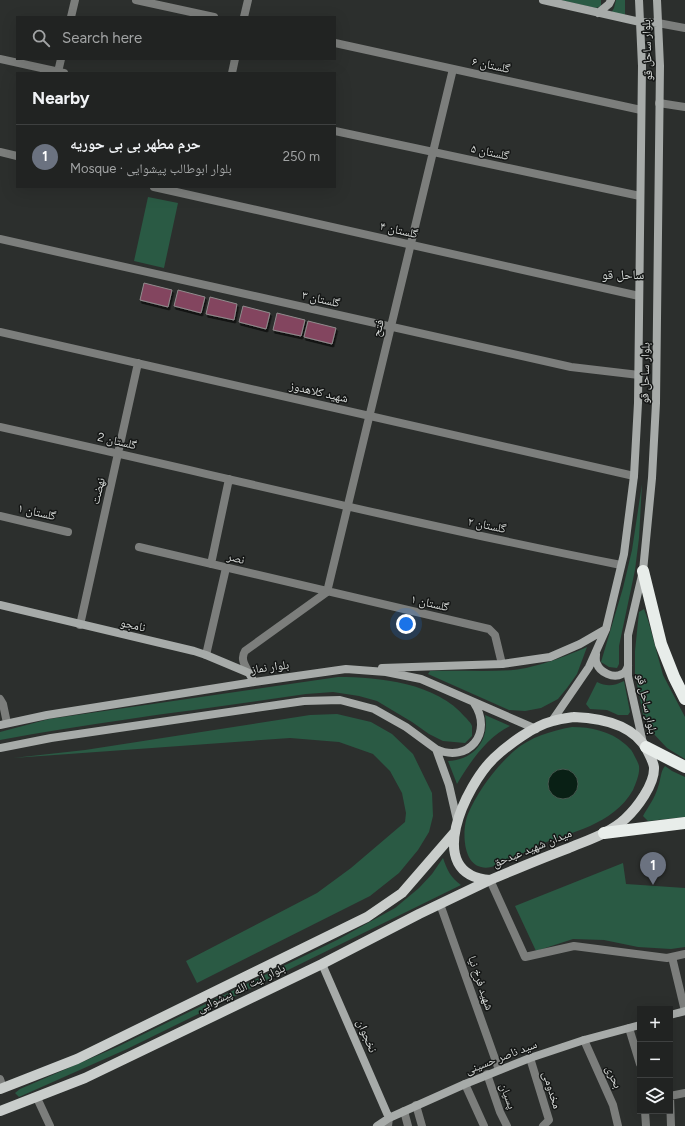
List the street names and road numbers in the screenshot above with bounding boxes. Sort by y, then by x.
street label: بلوار ساحل قو [639,19,655,81]
street label: گلستان ۶ [471,54,511,76]
street label: گلستان ۵ [470,141,510,163]
street label: گلستان ۴ [379,219,419,241]
street label: گلستان ۳ [301,288,341,310]
street label: فتح [369,318,387,338]
street label: بلوار ساحل قو [637,342,653,404]
street label: شهید کلاهدوز [287,378,350,406]
street label: گلستان 2 [96,430,138,452]
street label: نهضت [88,476,108,506]
street label: گلستان ۱ [17,501,57,523]
street label: گلستان ۲ [467,514,507,536]
street label: نصر [225,549,246,567]
street label: گلستان ۱ [410,592,450,614]
street label: نامجو [119,615,147,635]
street label: بلوار نماز [249,657,290,677]
street label: بلوار ساحل قو [633,672,660,736]
street label: میدان شهید عبدحق [490,826,574,871]
street label: شهید فرخ نیا [465,954,497,1012]
street label: بلوار آیت الله پیشوایی [195,961,287,1016]
street label: نخجوان [354,1017,380,1055]
street label: سید ناصر حسینی [463,1037,539,1077]
street label: بحری [602,1063,625,1091]
street label: مخدومی [540,1070,564,1110]
street label: پسیان [497,1081,519,1111]

